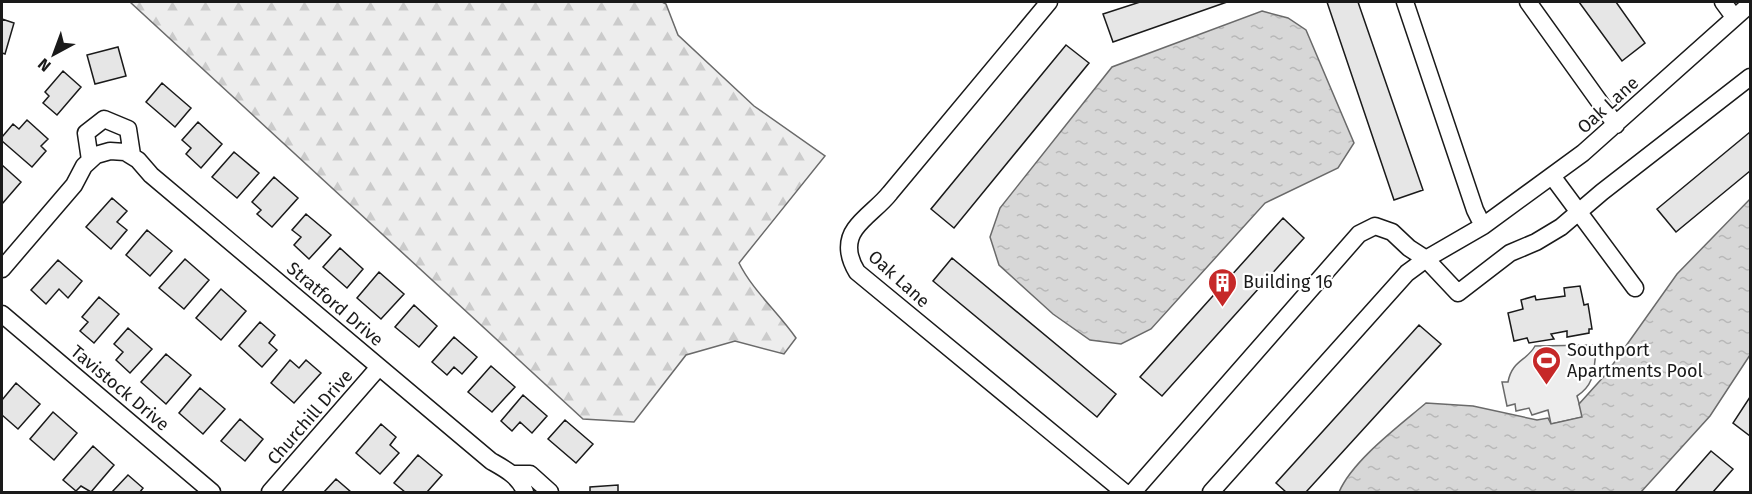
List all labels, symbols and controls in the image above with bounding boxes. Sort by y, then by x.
north arrow [24,24,84,84]
text: N [34,54,55,76]
street label: Oak Lane [1573,72,1643,138]
street label: Oak Lane [864,246,934,312]
street label: Stratford Drive [282,257,388,351]
building icon: Building 16 [1206,266,1238,308]
place label: Building 16 [1243,271,1333,293]
place label: Southport Apartments Pool [1567,339,1703,382]
street label: Tavistock Drive [66,340,174,436]
sports icon: Southport Apartments Pool [1530,344,1562,386]
street label: Churchill Drive [263,365,357,469]

